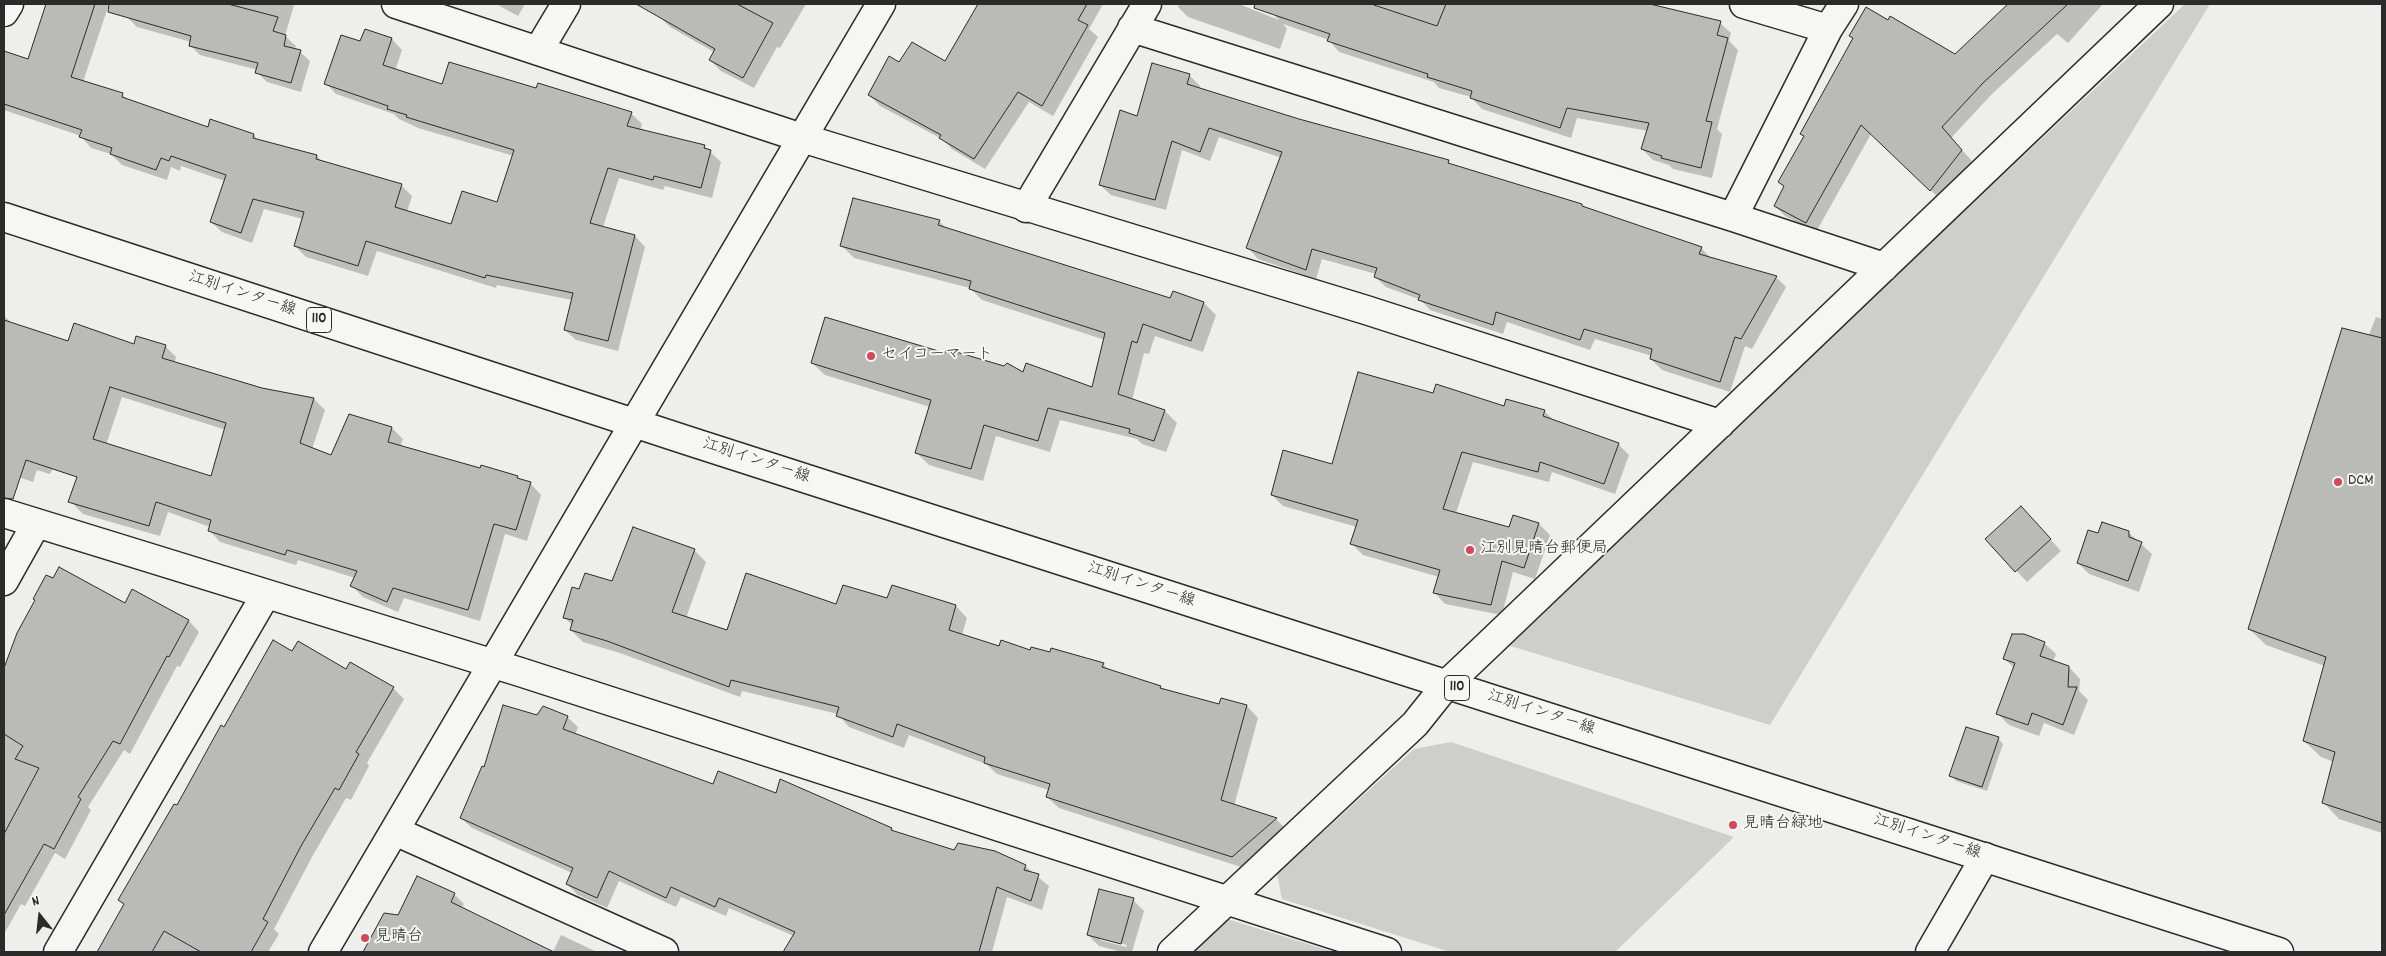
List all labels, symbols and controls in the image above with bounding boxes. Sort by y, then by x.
street label: 江別インター線 [186,269,298,321]
road number: 110 [306,308,332,332]
place label: セイコーマート [881,346,993,366]
marker: セイコーマート [865,350,877,362]
street label: 江別インター線 [700,436,812,488]
place label: DCM [2348,472,2374,492]
marker: DCM [2332,476,2344,488]
place label: 江別見晴台郵便局 [1480,540,1608,560]
marker: 江別見晴台郵便局 [1464,544,1476,556]
street label: 江別インター線 [1085,560,1197,612]
road number: 110 [1444,676,1470,700]
street label: 江別インター線 [1485,688,1597,740]
street label: 江別インター線 [1871,812,1983,864]
place label: 見晴台緑地 [1743,815,1823,835]
marker: 見晴台緑地 [1727,819,1739,831]
north arrow [15,891,65,941]
text: N [30,891,42,912]
place label: 見晴台 [375,928,423,948]
marker: 見晴台 [359,932,371,944]

